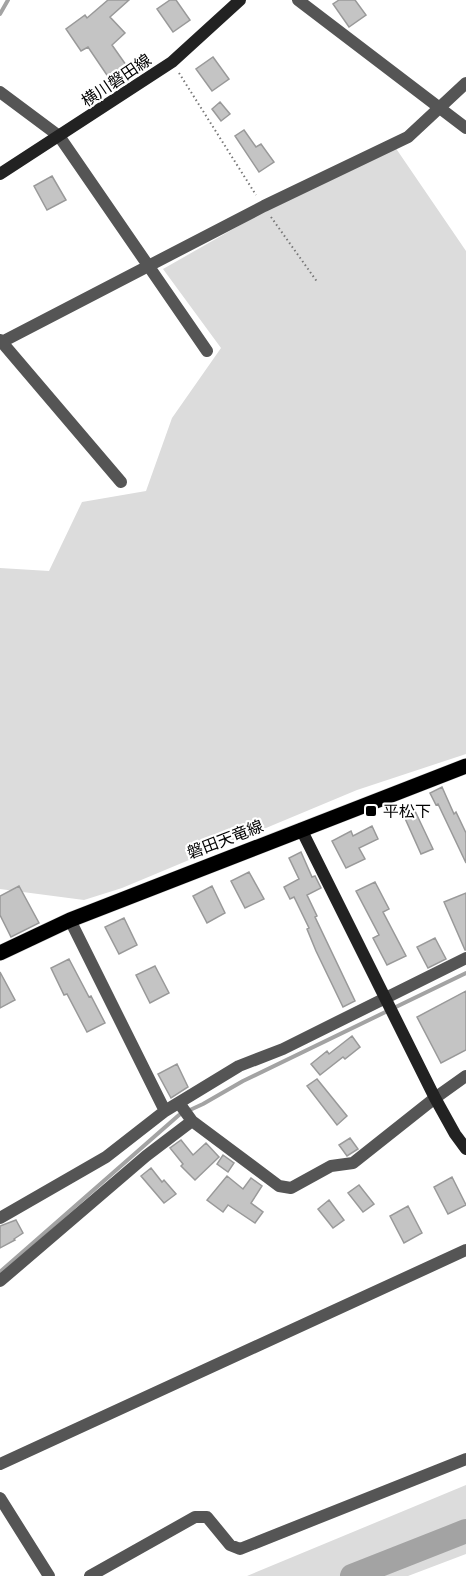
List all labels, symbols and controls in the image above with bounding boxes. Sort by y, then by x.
street label: 横川磐田線 [77,49,156,112]
place label: 平松下 [383,801,431,823]
marker: 平松下 [364,804,378,818]
street label: 磐田天竜線 [184,815,267,865]

